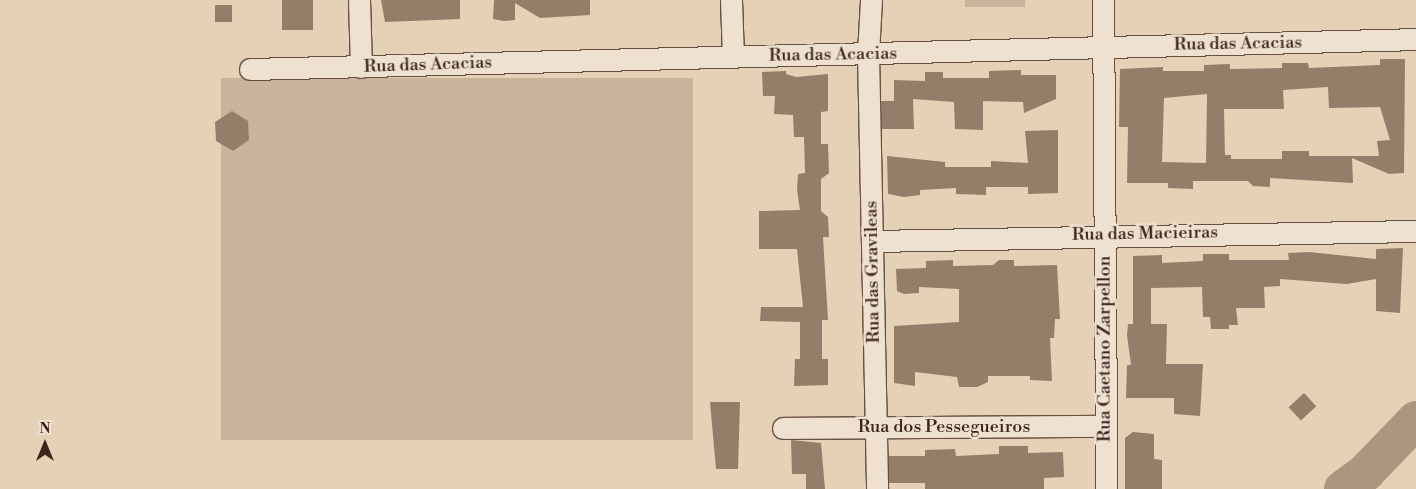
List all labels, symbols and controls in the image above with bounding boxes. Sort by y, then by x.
street label: Rua das Acacias [1174,32,1302,56]
street label: Rua das Acacias [769,43,897,67]
street label: Rua das Acacias [363,52,493,78]
street label: Rua das Gravileas [861,200,885,344]
street label: Rua das Macieiras [1072,222,1218,246]
street label: Rua Caetano Zarpellon [1094,256,1116,442]
street label: Rua dos Pessegueiros [858,416,1030,438]
north arrow [20,419,70,469]
text: N [39,420,51,438]

